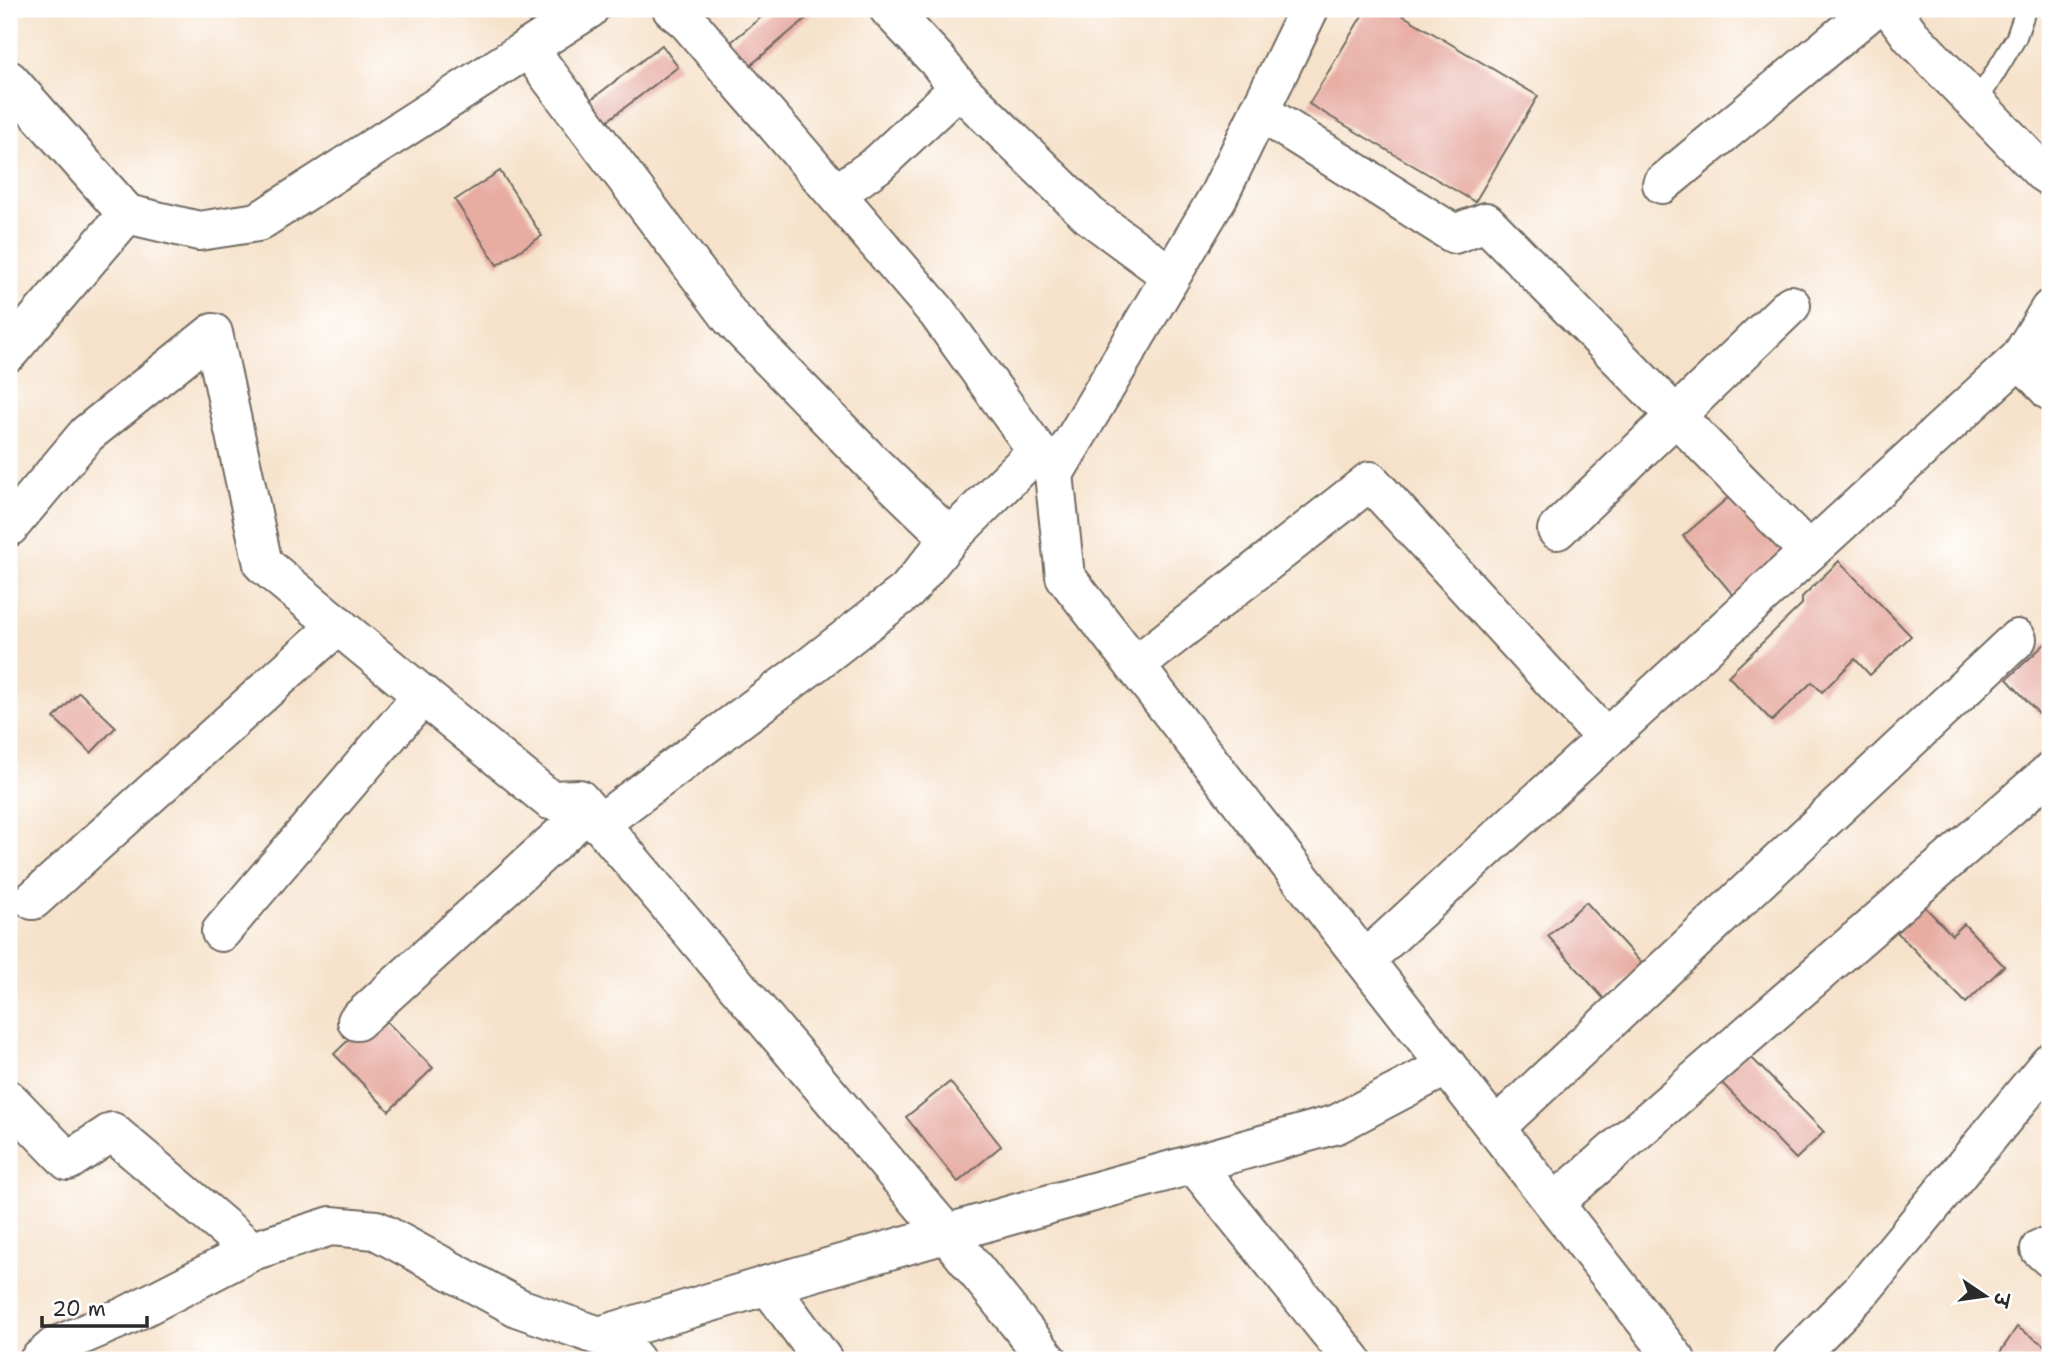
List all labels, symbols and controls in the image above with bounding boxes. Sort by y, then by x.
north arrow [1951,1260,2021,1330]
scale bar [42,1285,147,1329]
text: उ [1987,1289,2015,1311]
text: 20 m [52,1295,106,1323]

